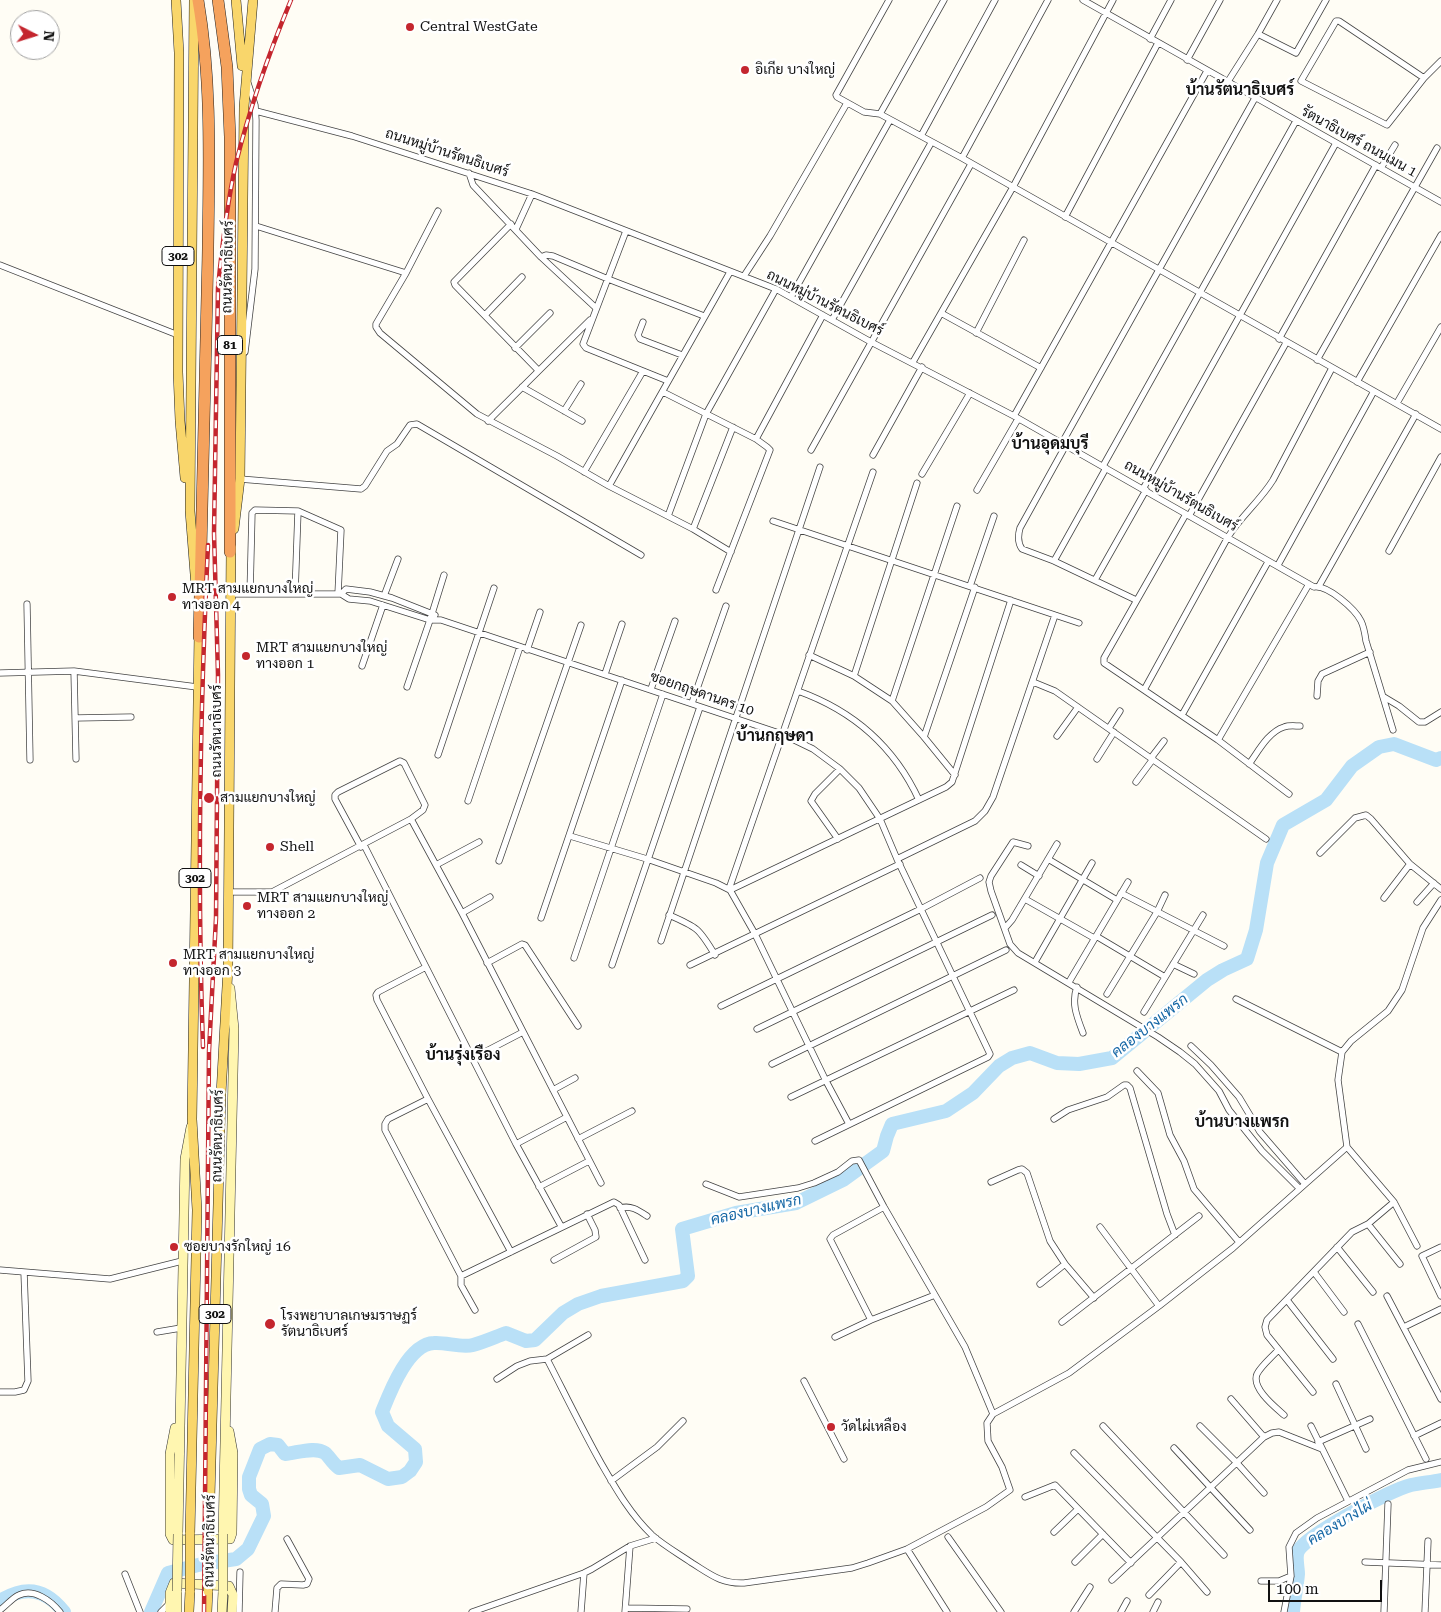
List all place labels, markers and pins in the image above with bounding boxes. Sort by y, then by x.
place label: Central WestGate [420,19,538,35]
marker: Central WestGate [404,21,416,33]
place label: อิเกีย บางใหญ่ [755,62,835,78]
marker: อิเกีย บางใหญ่ [739,64,751,76]
place label: MRT สามแยกบางใหญ่ ทางออก 4 [182,581,313,614]
marker: MRT สามแยกบางใหญ่ ทางออก 4 [166,591,178,603]
place label: MRT สามแยกบางใหญ่ ทางออก 1 [256,640,387,672]
marker: MRT สามแยกบางใหญ่ ทางออก 1 [240,650,252,662]
place label: สามแยกบางใหญ่ [220,790,316,806]
marker: สามแยกบางใหญ่ [202,791,216,805]
place label: Shell [280,839,314,855]
marker: Shell [264,841,276,853]
place label: MRT สามแยกบางใหญ่ ทางออก 2 [257,890,388,922]
marker: MRT สามแยกบางใหญ่ ทางออก 2 [241,900,253,912]
place label: MRT สามแยกบางใหญ่ ทางออก 3 [183,947,314,980]
marker: MRT สามแยกบางใหญ่ ทางออก 3 [167,957,179,969]
place label: ซอยบางรักใหญ่ 16 [184,1239,291,1255]
marker: ซอยบางรักใหญ่ 16 [168,1241,180,1253]
place label: โรงพยาบาลเกษมราษฏร์ รัตนาธิเบศร์ [281,1308,417,1340]
marker: โรงพยาบาลเกษมราษฏร์ รัตนาธิเบศร์ [263,1317,277,1331]
place label: วัดไผ่เหลือง [841,1419,907,1435]
marker: วัดไผ่เหลือง [825,1421,837,1433]

